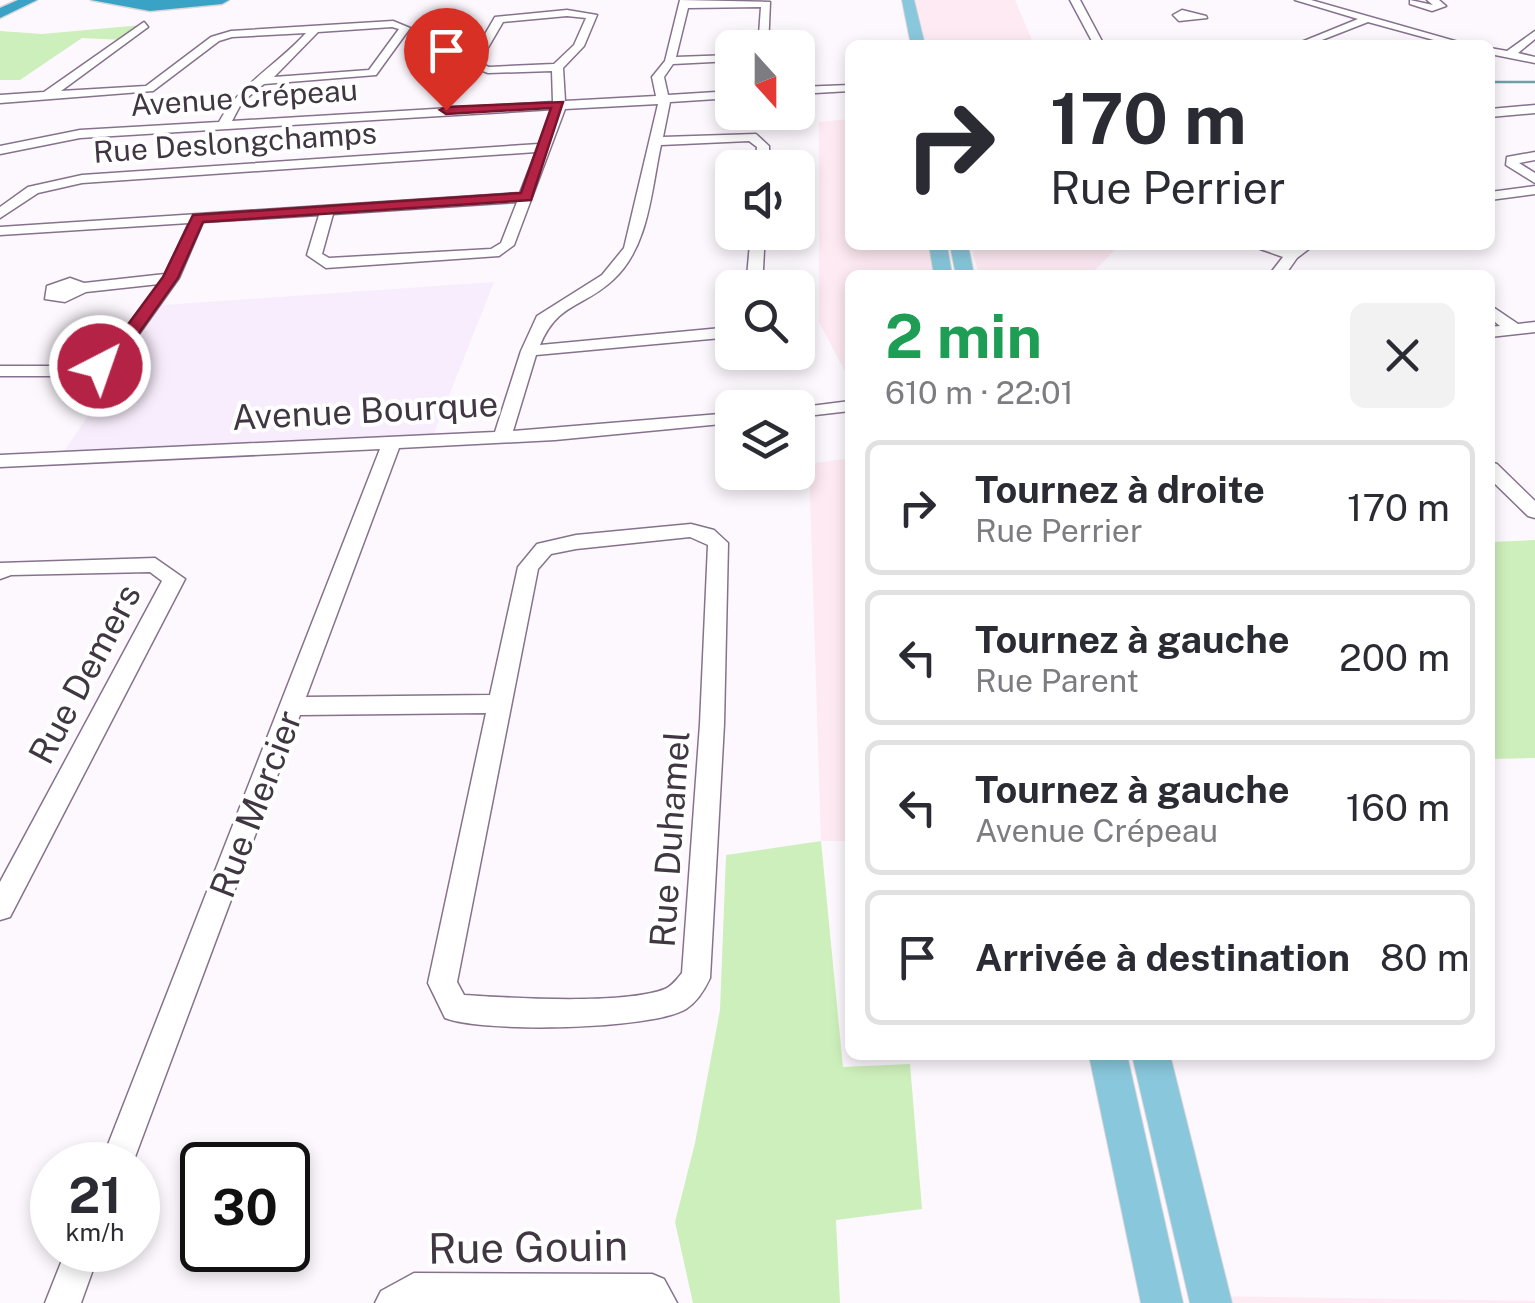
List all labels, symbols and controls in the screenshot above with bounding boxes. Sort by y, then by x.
pin [404,8,489,111]
icon: arrive [419,23,474,78]
north arrow [715,30,815,130]
map controls [715,30,815,490]
street label: Avenue Crépeau [129,71,359,123]
text: 170 m [1050,77,1247,160]
icon: right [885,80,1015,210]
street label: Rue Deslongchamps [92,114,378,170]
button: sound [715,150,815,250]
text: Rue Perrier [1050,161,1286,214]
button: search [715,270,815,370]
text: 2 min [885,301,1042,372]
button: close [1350,303,1455,408]
position arrow [48,314,152,418]
text: 610 m · 22:01 [885,374,1074,411]
street label: Avenue Bourque [231,383,499,438]
button: layers [715,390,815,490]
text: Tournez à droite [975,467,1265,512]
icon: right [890,480,945,535]
text: 170 m [1347,485,1450,530]
text: Rue Perrier [975,512,1142,549]
street label: Rue Demers [20,577,149,770]
text: Tournez à gauche [975,617,1290,662]
icon: left [890,630,945,685]
text: 200 m [1339,635,1450,680]
text: Rue Parent [975,662,1139,699]
street label: Rue Mercier [201,705,310,903]
street label: Rue Duhamel [641,729,698,949]
text: Tournez à gauche [975,767,1290,812]
icon: left [890,780,945,835]
text: 160 m [1346,785,1450,830]
text: Avenue Crépeau [975,812,1218,849]
icon: arrive [890,930,945,985]
text: Arrivée à destination [975,935,1350,980]
text: 80 m [1380,935,1470,980]
speed limit sign: 30 [180,1142,310,1272]
text: 21 [68,1165,122,1224]
text: km/h [66,1217,124,1247]
street label: Rue Gouin [427,1220,629,1273]

